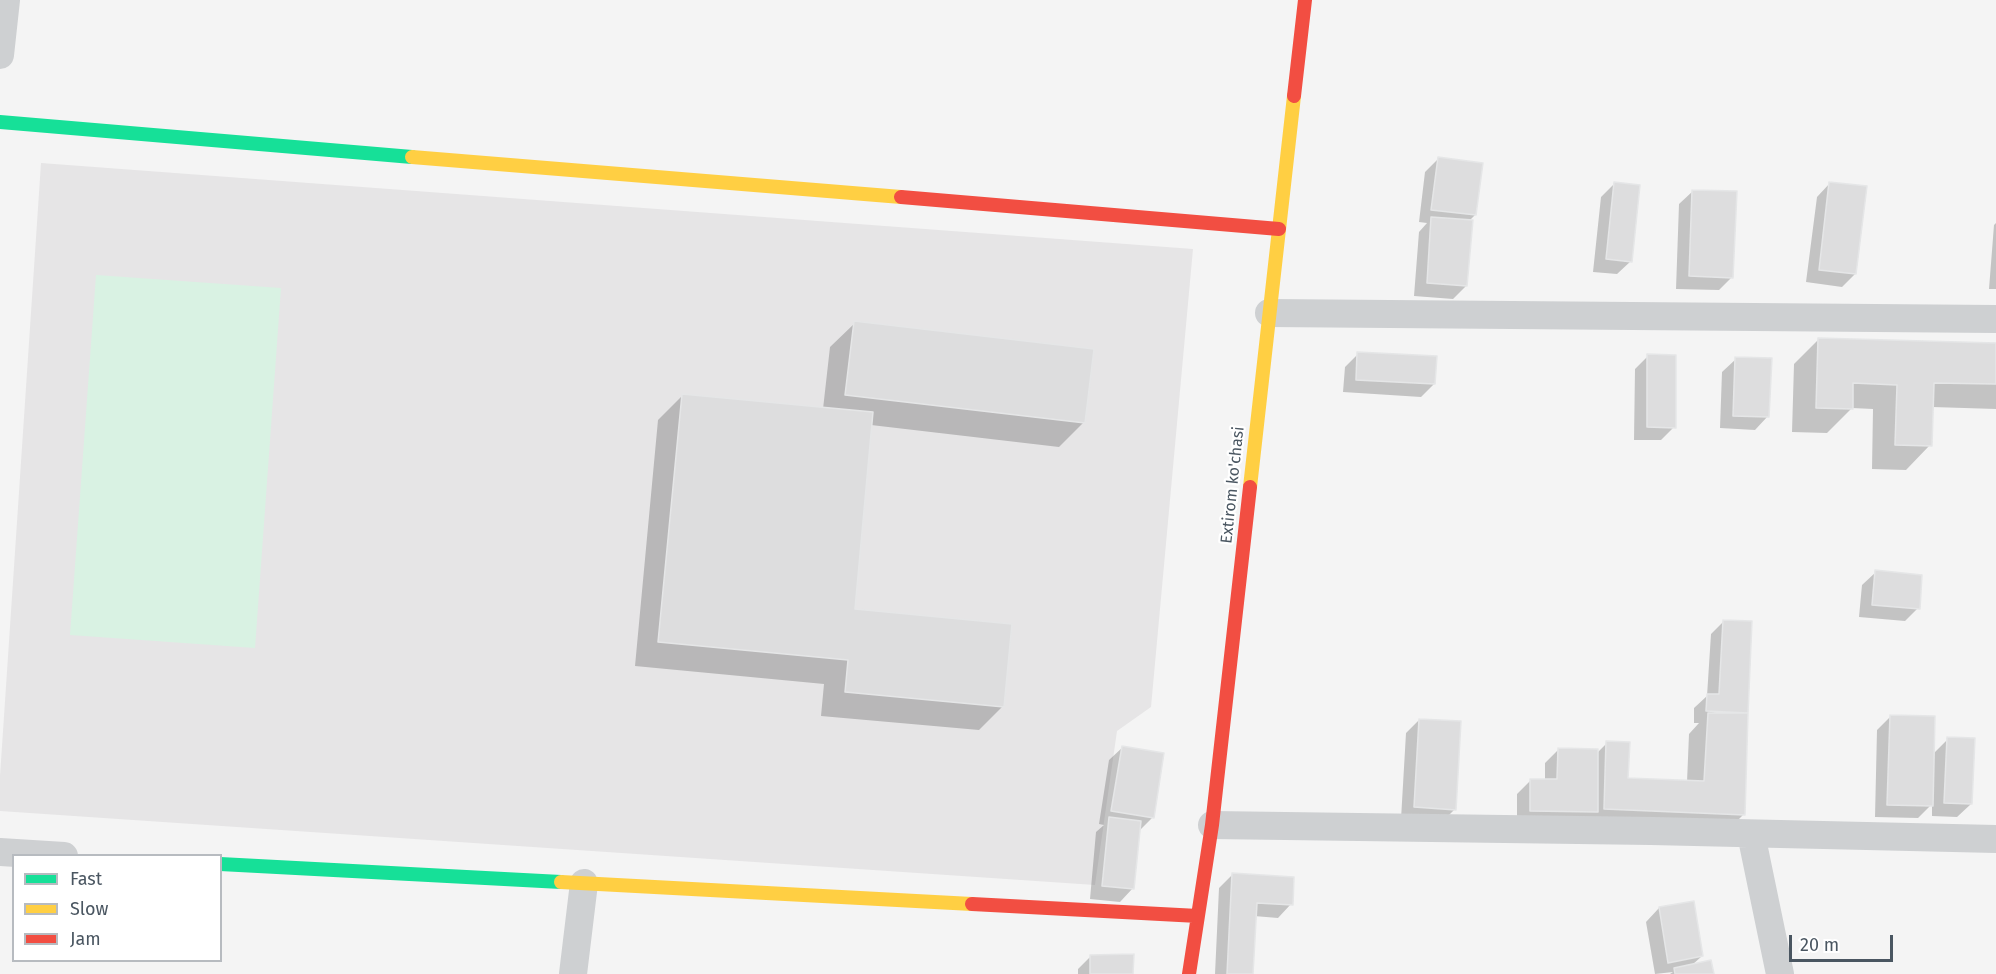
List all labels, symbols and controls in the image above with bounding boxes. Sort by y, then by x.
street label: Extirom ko'chasi [1217,425,1249,545]
legend [12,854,222,962]
text: Fast [70,868,102,890]
text: Slow [70,898,108,920]
scale bar [1792,923,1896,961]
text: Jam [70,928,101,950]
text: 20 m [1800,934,1839,956]

